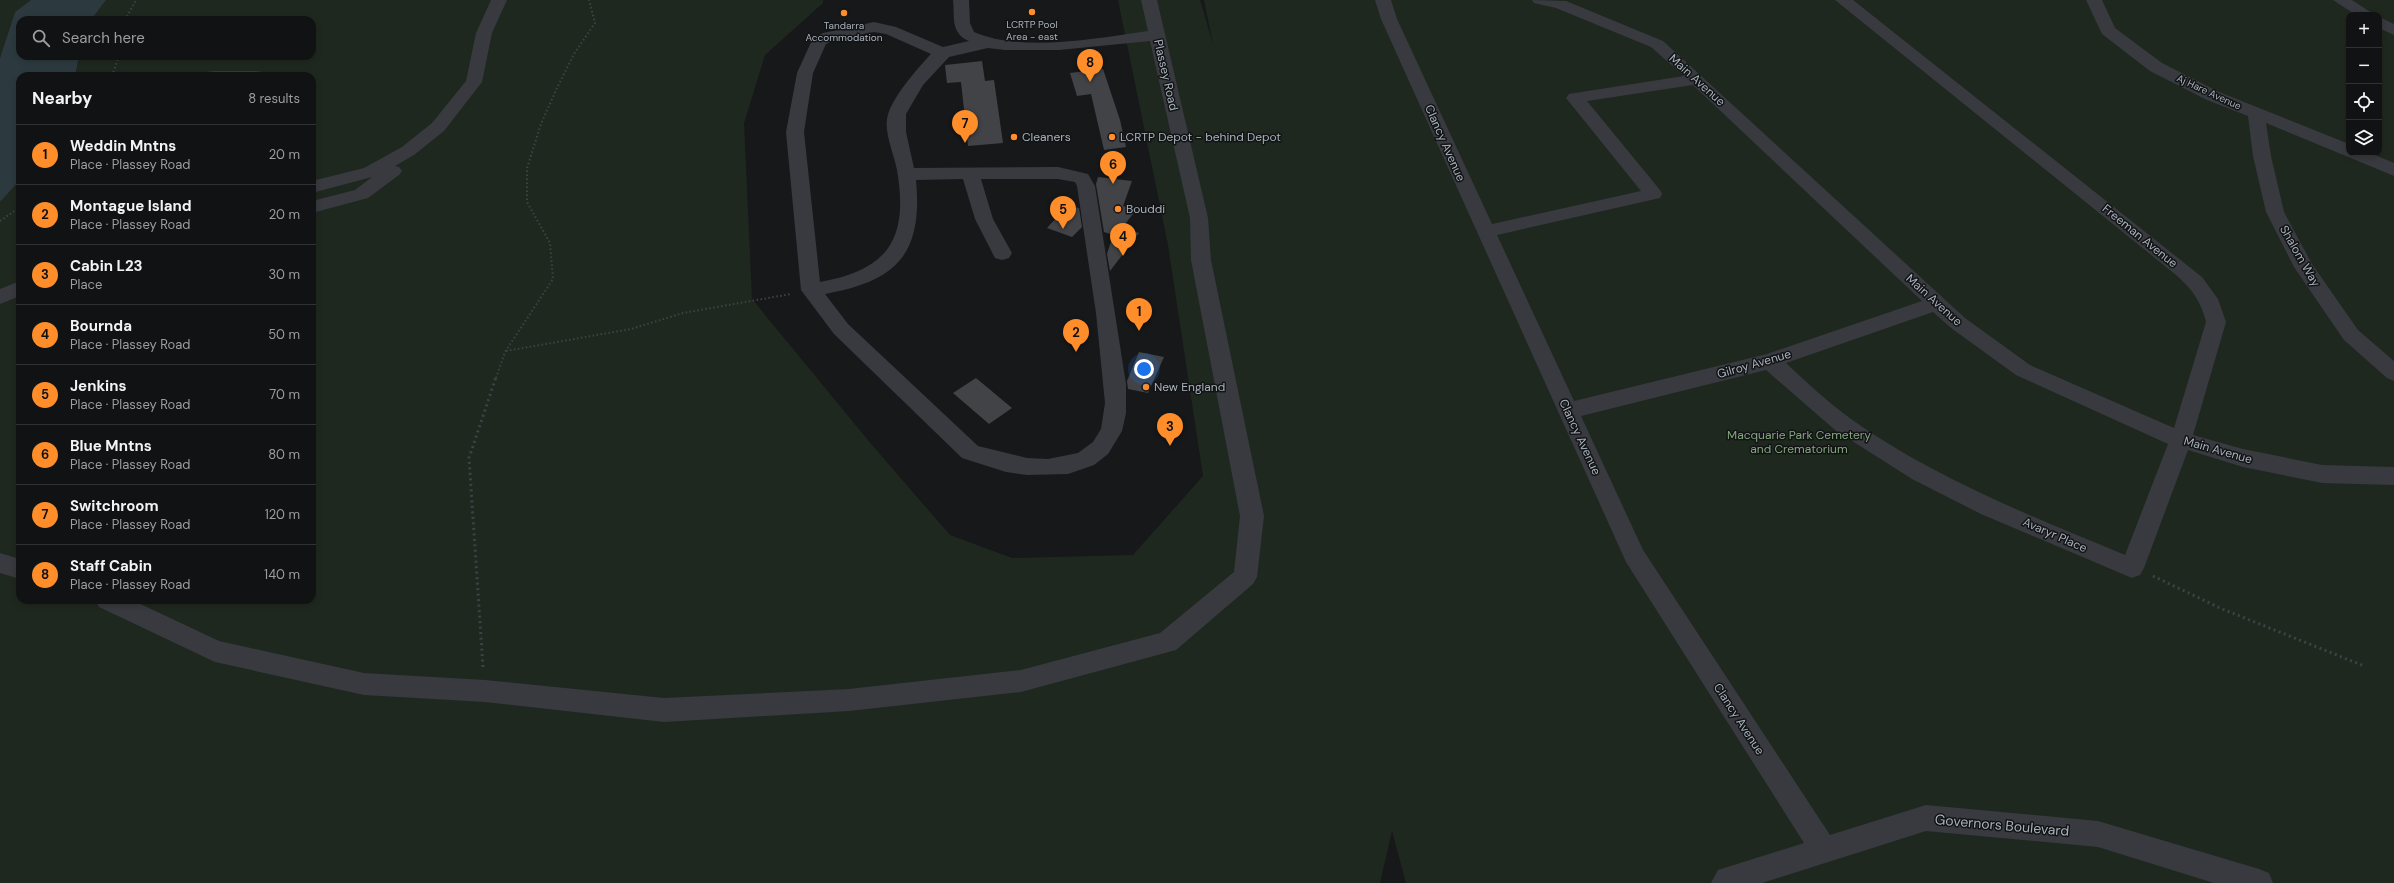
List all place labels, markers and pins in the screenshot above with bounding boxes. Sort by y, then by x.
marker: LCRTP Pool Area - east [1027,7,1037,17]
marker: Tandarra Accommodation [839,8,849,18]
place label: LCRTP Pool Area - east [1006,18,1058,43]
place label: Tandarra Accommodation [805,19,883,44]
pin: 8 [1077,49,1103,82]
pin: 7 [952,110,978,143]
place label: Cleaners [1022,129,1071,145]
place label: LCRTP Depot - behind Depot [1120,129,1281,145]
marker: Cleaners [1009,132,1019,142]
marker: LCRTP Depot - behind Depot [1107,132,1117,142]
pin: 6 [1100,151,1126,184]
pin: 5 [1050,196,1076,229]
place label: Bouddi [1126,201,1165,217]
marker: Bouddi [1113,204,1123,214]
pin: 4 [1110,223,1136,256]
pin: 1 [1126,298,1152,331]
pin: 2 [1063,319,1089,352]
place label: New England [1154,379,1225,395]
marker: New England [1141,382,1151,392]
pin: 3 [1157,413,1183,446]

